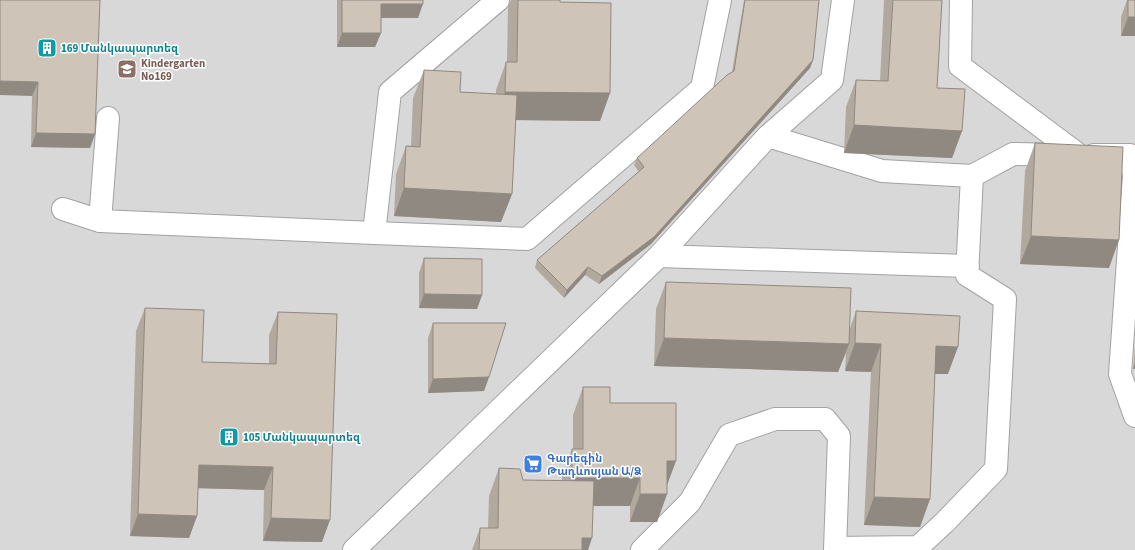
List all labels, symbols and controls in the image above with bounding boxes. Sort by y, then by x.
building icon: 169 Մանկապարտեզ [36,37,58,59]
place label: 169 Մանկապարտեզ [61,41,179,56]
place label: Kindergarten No169 [141,56,205,84]
school or university icon: Kindergarten No169 [116,58,138,80]
building icon: 105 Մանկապարտեզ [218,426,240,448]
place label: 105 Մանկապարտեզ [243,430,361,445]
place label: Գարեգին Թադևոսյան Ա/Ձ [547,451,641,479]
supermarket icon: Գարեգին Թադևոսյան Ա/Ձ [522,453,544,475]

